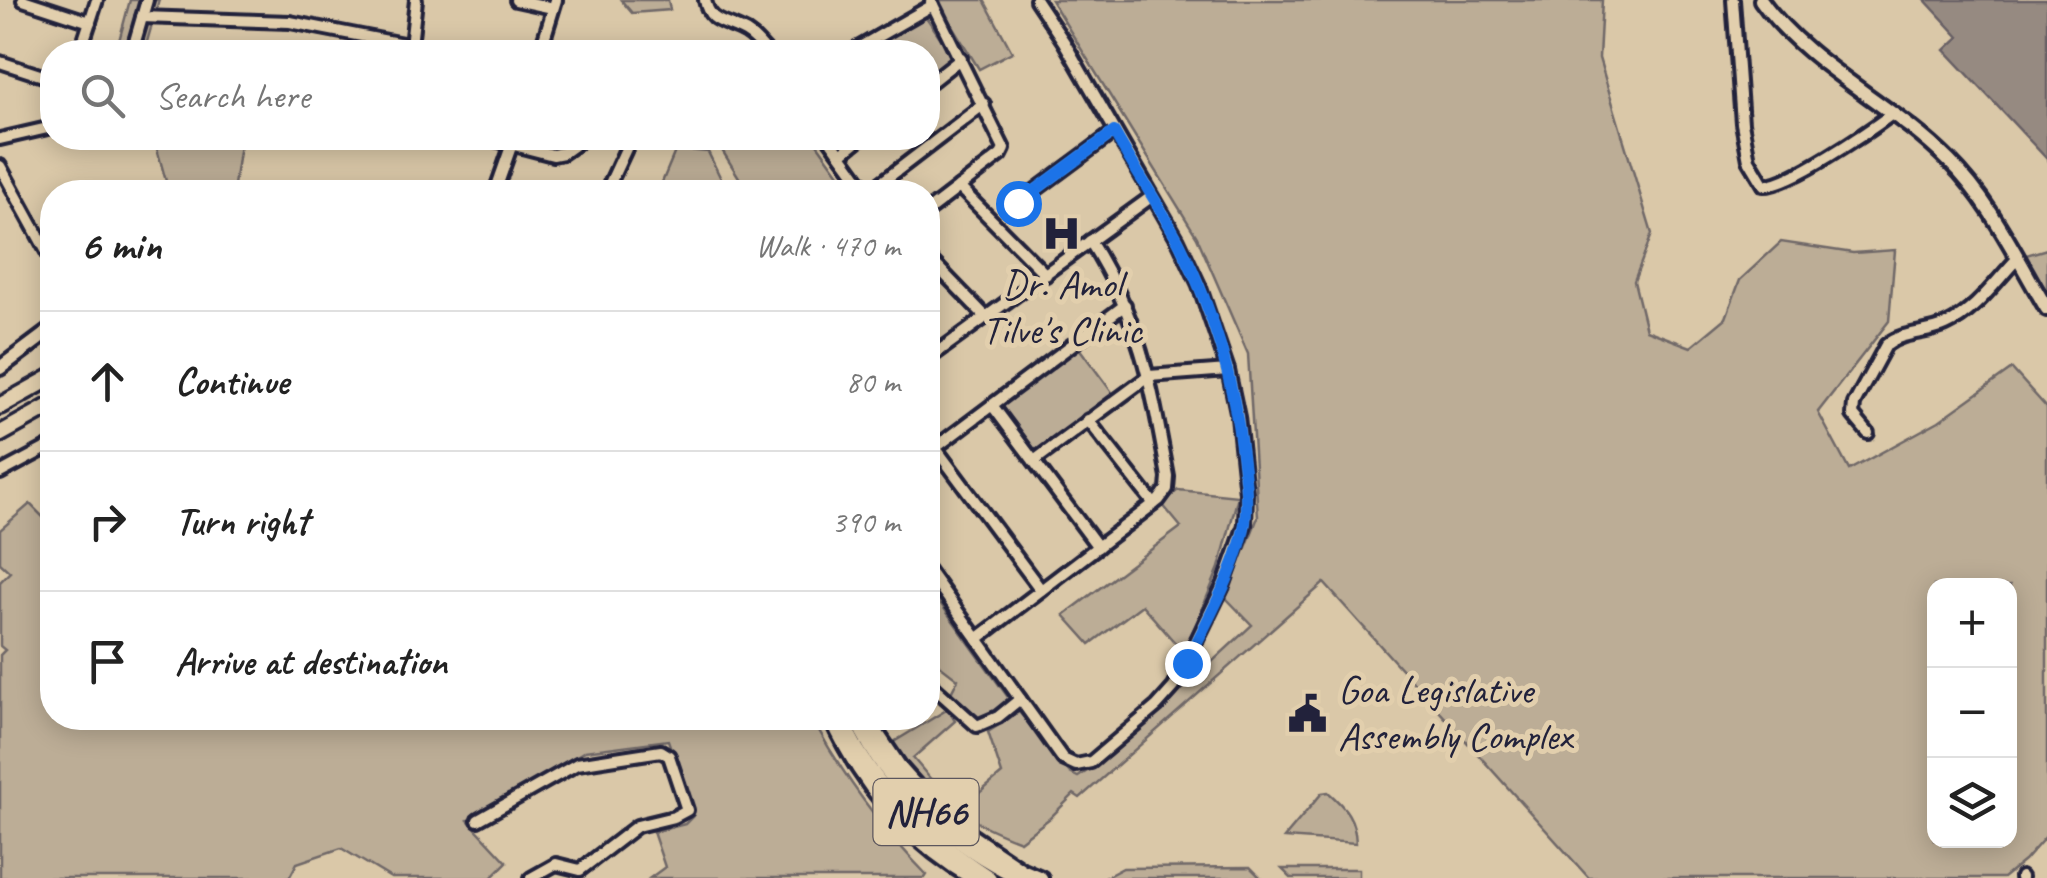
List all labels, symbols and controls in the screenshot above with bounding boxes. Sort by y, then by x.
search box [40,40,940,150]
icon: search [75,68,130,123]
text: Search here [155,72,310,119]
route start [996,181,1042,227]
hospital icon: Dr. Amol Tilve's Clinic [1041,213,1083,255]
text: 6 min [80,219,161,272]
text: Walk · 470 m [756,225,900,266]
place label: Dr. Amol Tilve's Clinic [982,259,1144,355]
icon: ahead [80,354,135,409]
text: Continue [175,358,289,405]
text: 80 m [846,361,900,402]
icon: right [80,494,135,549]
text: Turn right [175,498,309,545]
text: 390 m [831,501,900,542]
map controls [1927,578,2017,848]
button: + [1927,578,2017,668]
icon: arrive [80,634,135,689]
text: Arrive at destination [175,638,447,685]
route end [1165,641,1211,687]
place label: Goa Legislative Assembly Complex [1338,665,1575,761]
button: − [1927,668,2017,758]
public building icon: Goa Legislative Assembly Complex [1287,692,1329,734]
button: layers [1927,758,2017,848]
road number: NH66 [874,779,978,845]

